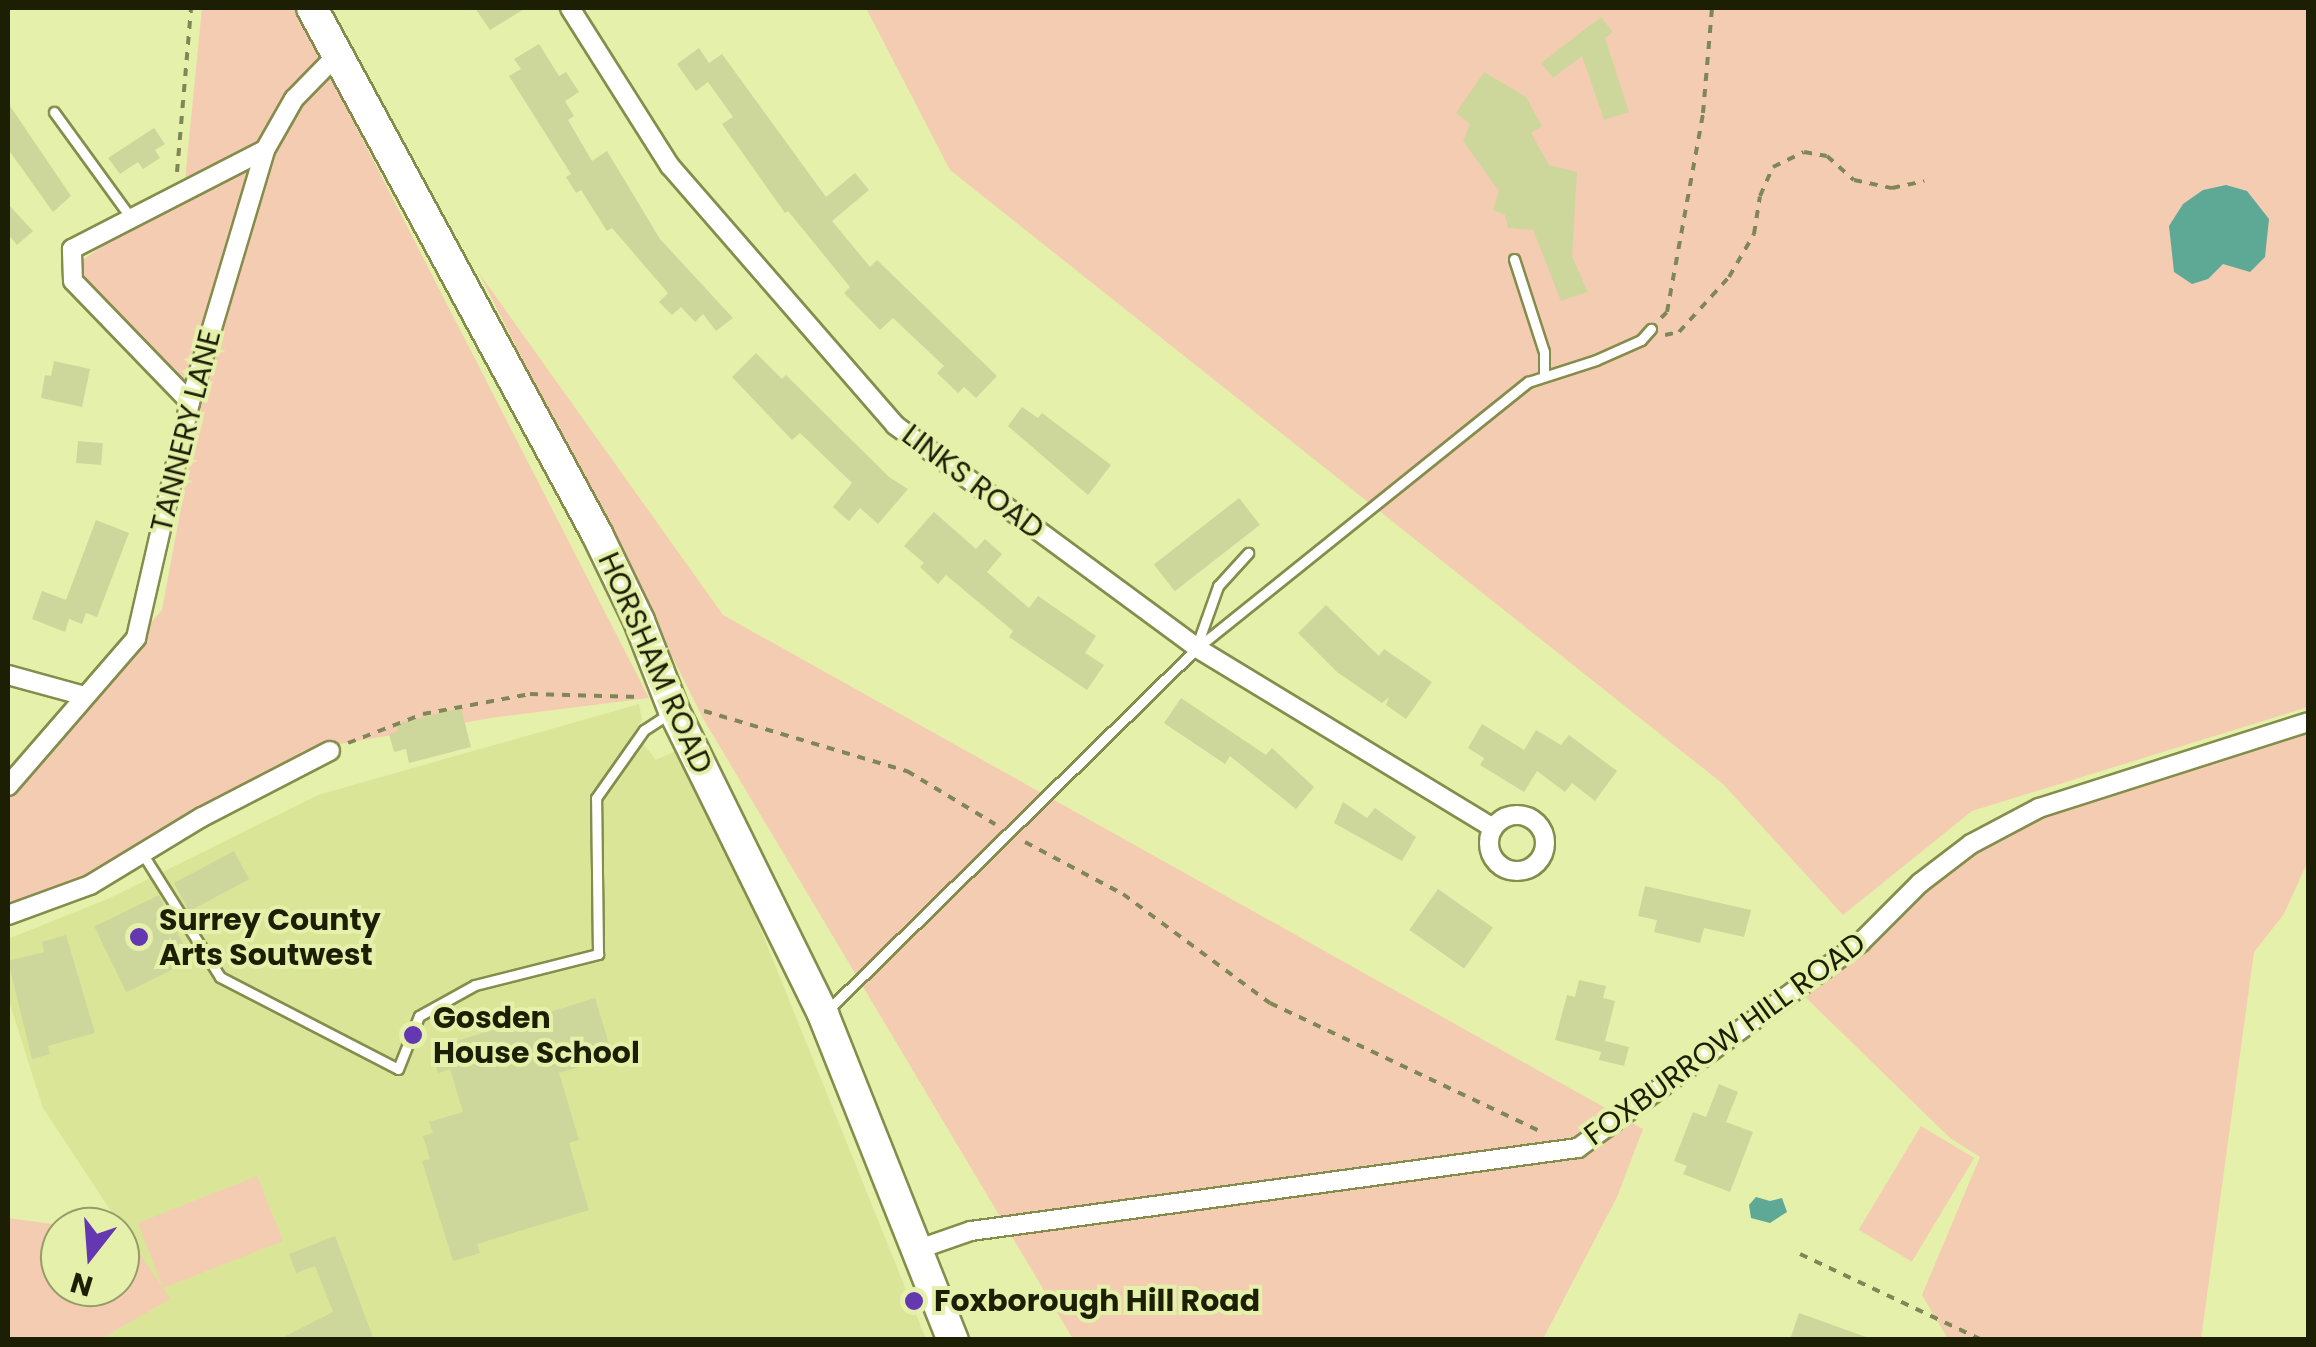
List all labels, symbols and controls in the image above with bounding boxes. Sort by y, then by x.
street label: TANNERY LANE [143,326,229,536]
street label: LINKS ROAD [895,417,1051,547]
street label: HORSHAM ROAD [590,547,720,779]
place label: Surrey County Arts Soutwest [159,902,381,972]
street label: FOXBURROW HILL ROAD [1577,925,1873,1153]
marker: Surrey County Arts Soutwest [128,926,150,948]
place label: Gosden House School [433,1000,640,1070]
marker: Gosden House School [402,1024,424,1046]
north arrow [40,1207,140,1307]
text: N [66,1263,97,1306]
place label: Foxborough Hill Road [934,1283,1260,1319]
marker: Foxborough Hill Road [903,1290,925,1312]

